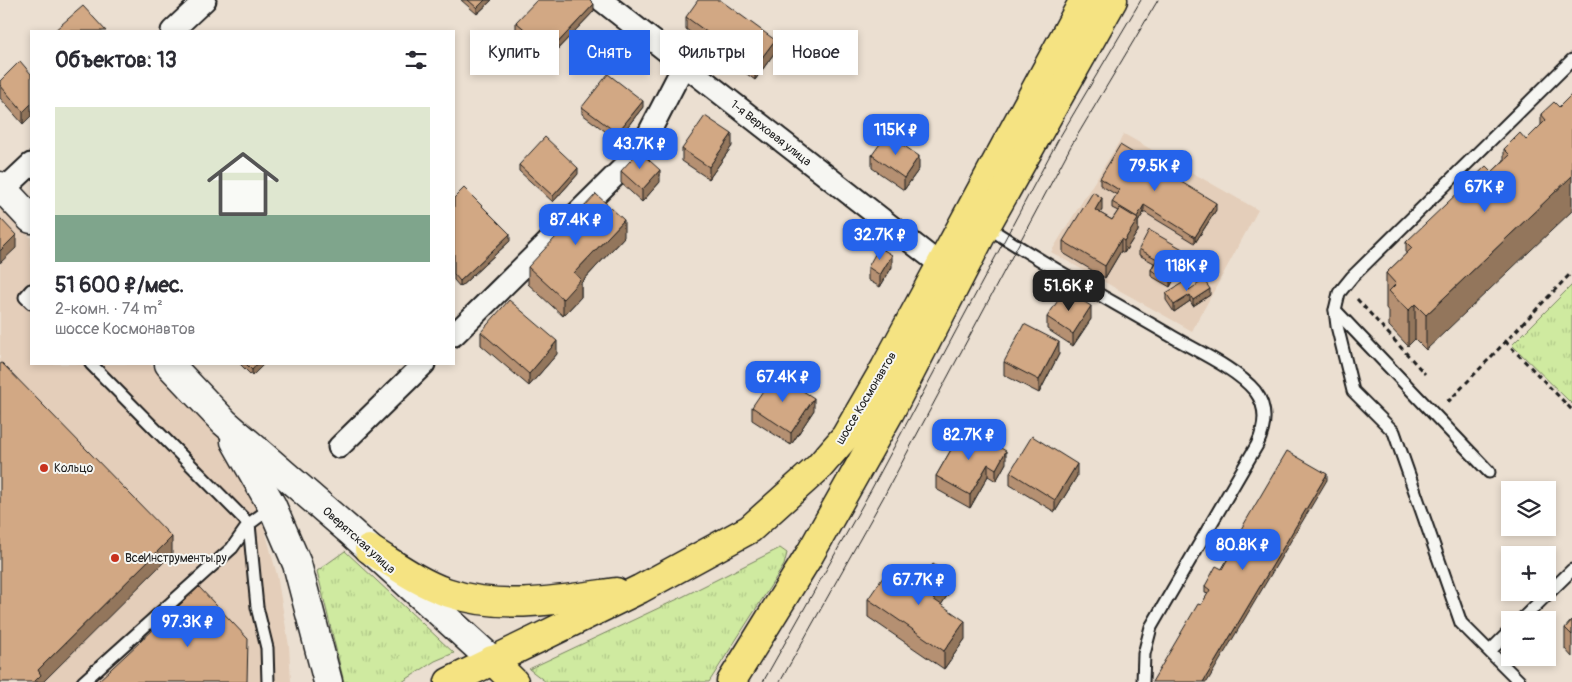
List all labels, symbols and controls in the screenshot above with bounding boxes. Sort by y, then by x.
chip: Купить [470,30,559,75]
chip: Снять [569,30,650,75]
chip: Фильтры [660,30,763,75]
chip: Новое [773,30,858,75]
icon: filters [402,46,430,74]
text: Объектов: 13 [55,47,177,74]
street label: 1-я Верховая улица [727,97,814,170]
pin: 115K ₽ [855,114,937,156]
text: 115K ₽ [874,120,918,140]
pin: 43.7K ₽ [594,128,686,170]
text: 43.7K ₽ [614,134,666,154]
icon: home [198,139,288,229]
pin: 79.5K ₽ [1109,150,1201,192]
text: 79.5K ₽ [1129,156,1181,176]
pin: 67K ₽ [1450,170,1520,213]
text: 67K ₽ [1465,177,1505,197]
pin: 87.4K ₽ [530,204,622,246]
text: 87.4K ₽ [550,210,602,230]
pin: 32.7K ₽ [834,218,926,261]
text: 32.7K ₽ [854,225,906,245]
pin: 118K ₽ [1146,250,1228,292]
text: 118K ₽ [1165,256,1209,276]
pin: 51.6K ₽ [1023,270,1115,312]
text: 51 600 ₽/мес. [55,272,184,299]
text: 51.6K ₽ [1044,276,1094,296]
text: 2-комн. · 74 m² [55,299,163,319]
text: шоссе Космонавтов [55,319,195,339]
street label: шоссе Космонавтов [833,349,900,447]
pin: 67.4K ₽ [737,360,829,403]
text: 67.4K ₽ [756,367,810,387]
pin: 82.7K ₽ [923,418,1015,461]
text: 82.7K ₽ [943,425,995,445]
place label: Кольцо [54,461,94,476]
marker: Кольцо [38,462,50,474]
map controls [1501,481,1556,666]
button: layers [1501,481,1556,536]
street label: Оверятская улица [319,504,398,577]
pin: 80.8K ₽ [1197,528,1289,571]
text: 80.8K ₽ [1216,535,1270,555]
button: + [1501,546,1556,601]
place label: ВсеИнструменты.ру [125,551,227,566]
marker: ВсеИнструменты.ру [109,552,121,564]
pin: 67.7K ₽ [873,564,965,606]
text: 67.7K ₽ [893,570,945,590]
pin: 97.3K ₽ [142,606,234,648]
button: − [1501,611,1556,666]
text: 97.3K ₽ [162,612,214,632]

